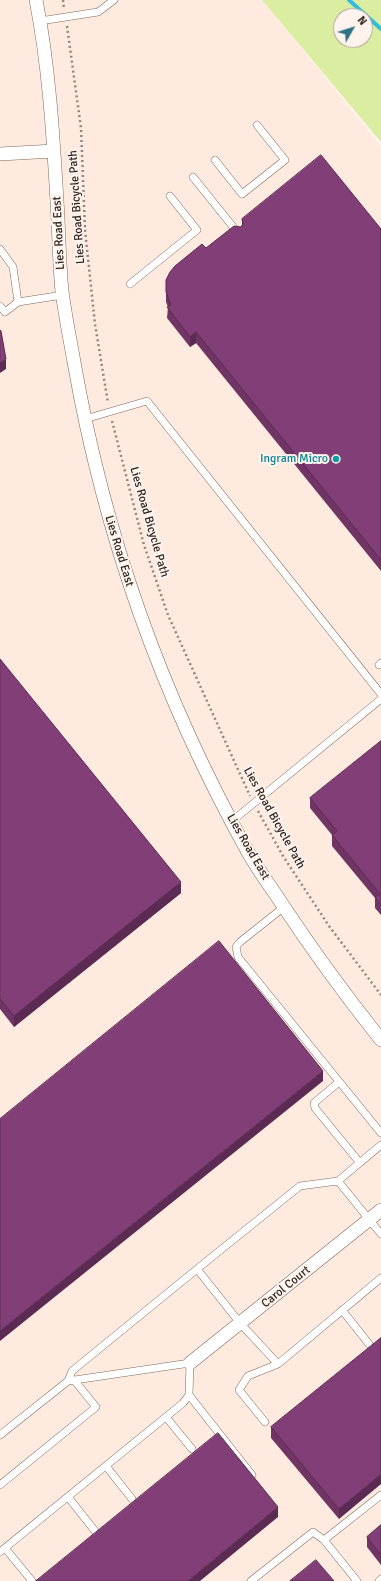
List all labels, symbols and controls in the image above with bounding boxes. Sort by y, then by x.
north arrow [333,8,373,48]
text: N [354,14,369,28]
street label: Lies Road Bicycle Path [66,150,88,264]
street label: Lies Road East [50,196,68,270]
place label: Ingram Micro [260,452,328,466]
marker: Ingram Micro [331,454,341,464]
street label: Lies Road Bicycle Path [126,465,172,579]
street label: Lies Road East [101,514,137,588]
street label: Lies Road Bicycle Path [240,765,308,871]
street label: Lies Road East [223,811,273,883]
street label: Carol Court [259,1263,313,1311]

